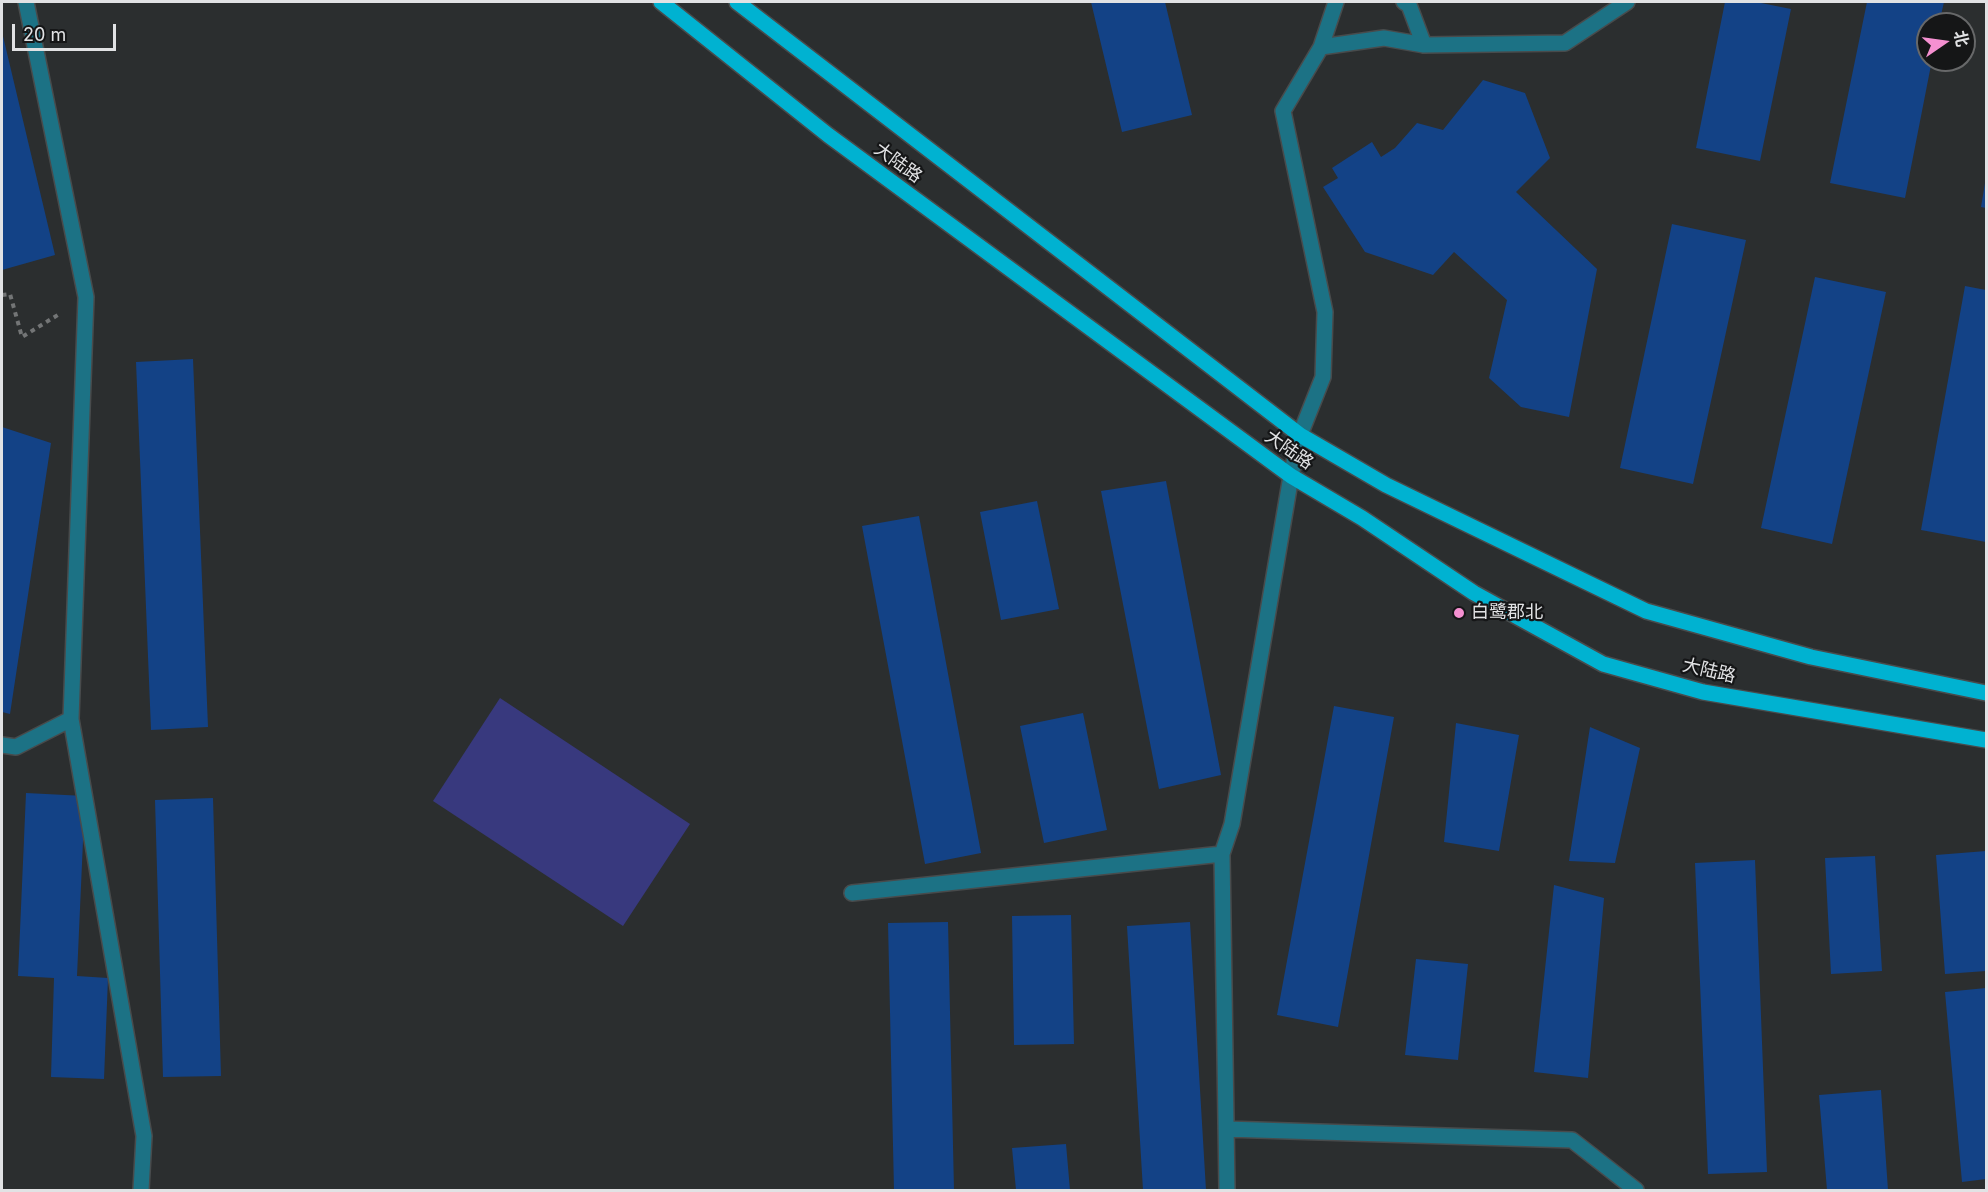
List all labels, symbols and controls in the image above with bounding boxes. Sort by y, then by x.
scale bar [15,12,118,50]
north arrow [1916,12,1976,72]
text: 20 m [23,24,66,45]
text: 北 [1950,28,1973,48]
street label: 大陆路 [870,138,926,188]
street label: 大陆路 [1261,426,1317,474]
place label: 白鹭郡北 [1471,602,1543,624]
marker: 白鹭郡北 [1452,606,1466,620]
street label: 大陆路 [1680,654,1738,688]

